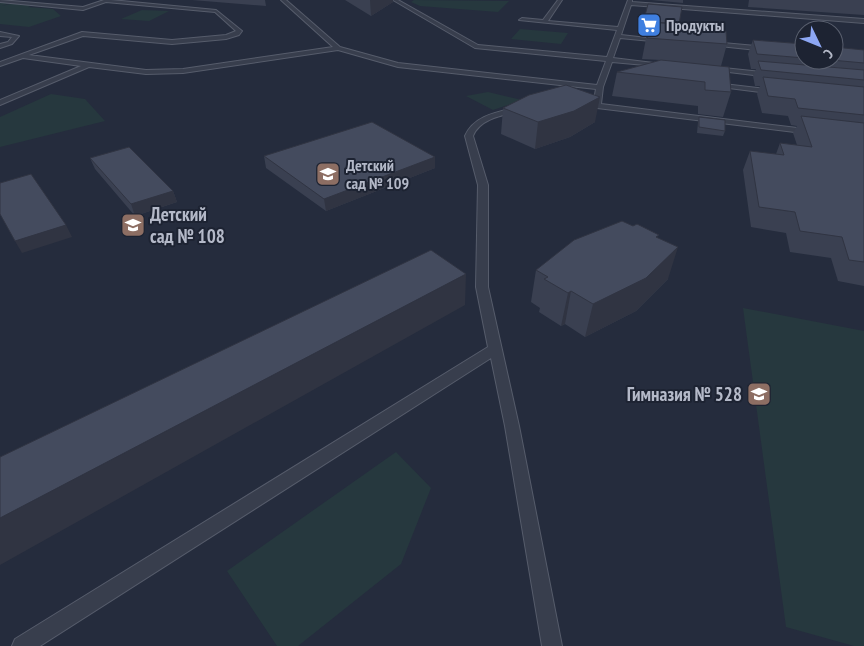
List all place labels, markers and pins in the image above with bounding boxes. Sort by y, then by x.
supermarket icon: Продукты [636,12,662,38]
place label: Продукты [666,15,724,35]
place label: Детский сад № 109 [346,155,409,193]
school or university icon: Детский сад № 109 [315,161,341,187]
place label: Детский сад № 108 [150,202,225,248]
school or university icon: Детский сад № 108 [120,212,146,238]
school or university icon: Гимназия № 528 [746,381,772,407]
place label: Гимназия № 528 [627,382,742,406]

